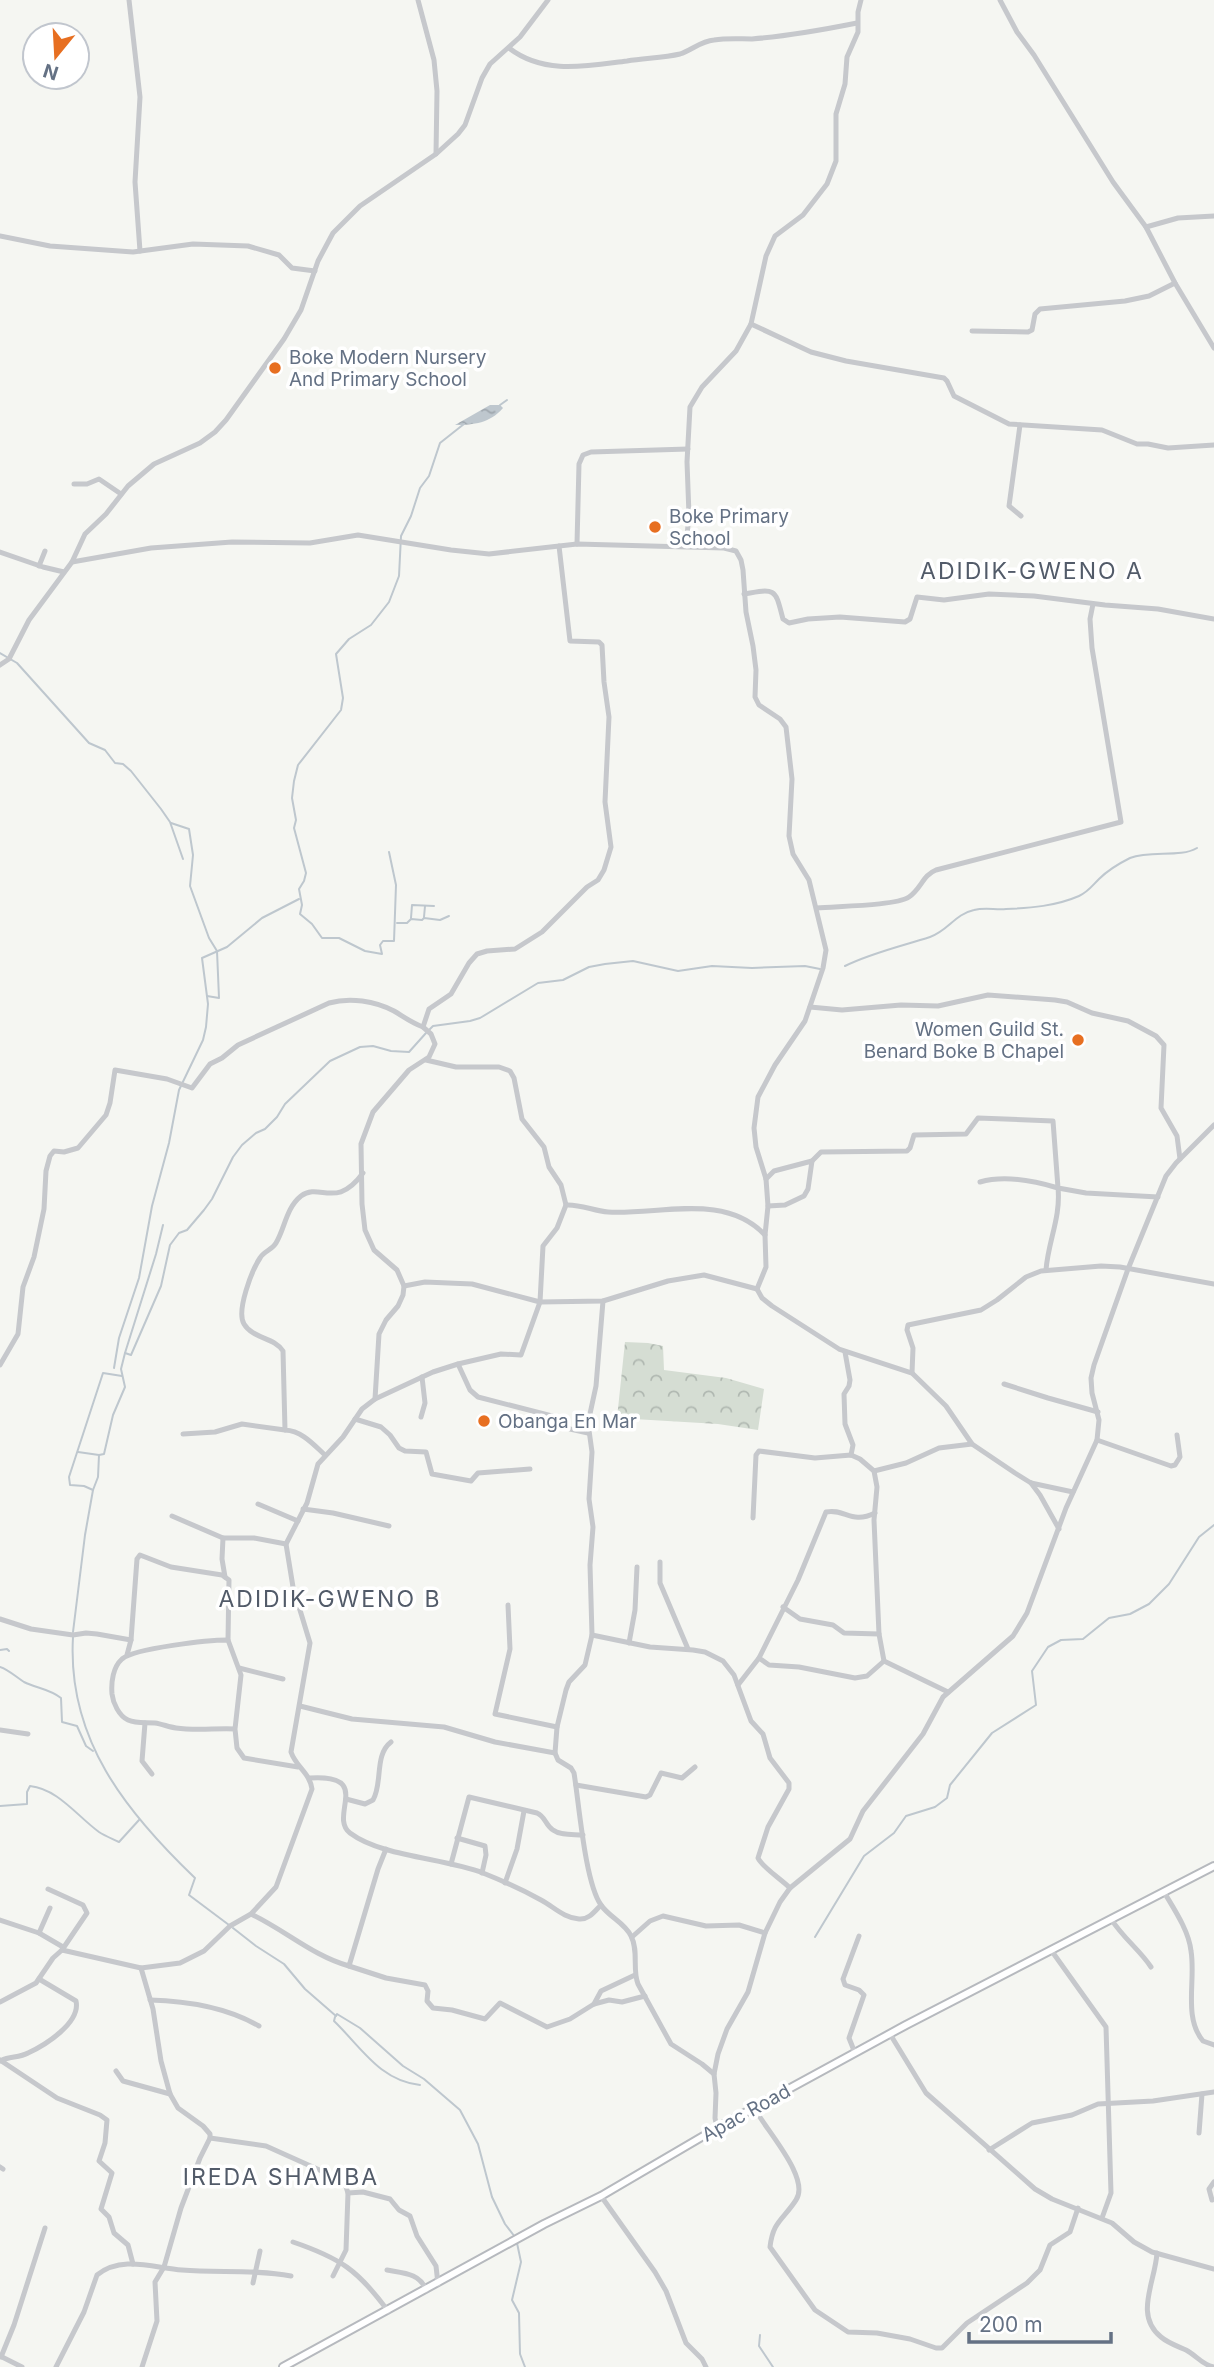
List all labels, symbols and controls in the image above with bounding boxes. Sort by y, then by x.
north arrow [21,21,91,91]
text: N [40,59,61,85]
place label: Boke Modern Nursery And Primary School [289,346,487,391]
marker: Boke Modern Nursery And Primary School [267,360,283,376]
place label: Boke Primary School [669,505,789,550]
marker: Boke Primary School [647,519,663,535]
district label: ADIDIK-GWENO A [920,557,1144,585]
place label: Women Guild St. Benard Boke B Chapel [864,1018,1064,1063]
marker: Women Guild St. Benard Boke B Chapel [1070,1032,1086,1048]
place label: Obanga En Mar [498,1410,637,1433]
marker: Obanga En Mar [476,1413,492,1429]
district label: ADIDIK-GWENO B [218,1585,442,1613]
street label: Apac Road [698,2079,794,2147]
district label: IREDA SHAMBA [183,2163,379,2191]
scale bar [969,2300,1111,2344]
text: 200 m [979,2312,1043,2337]

